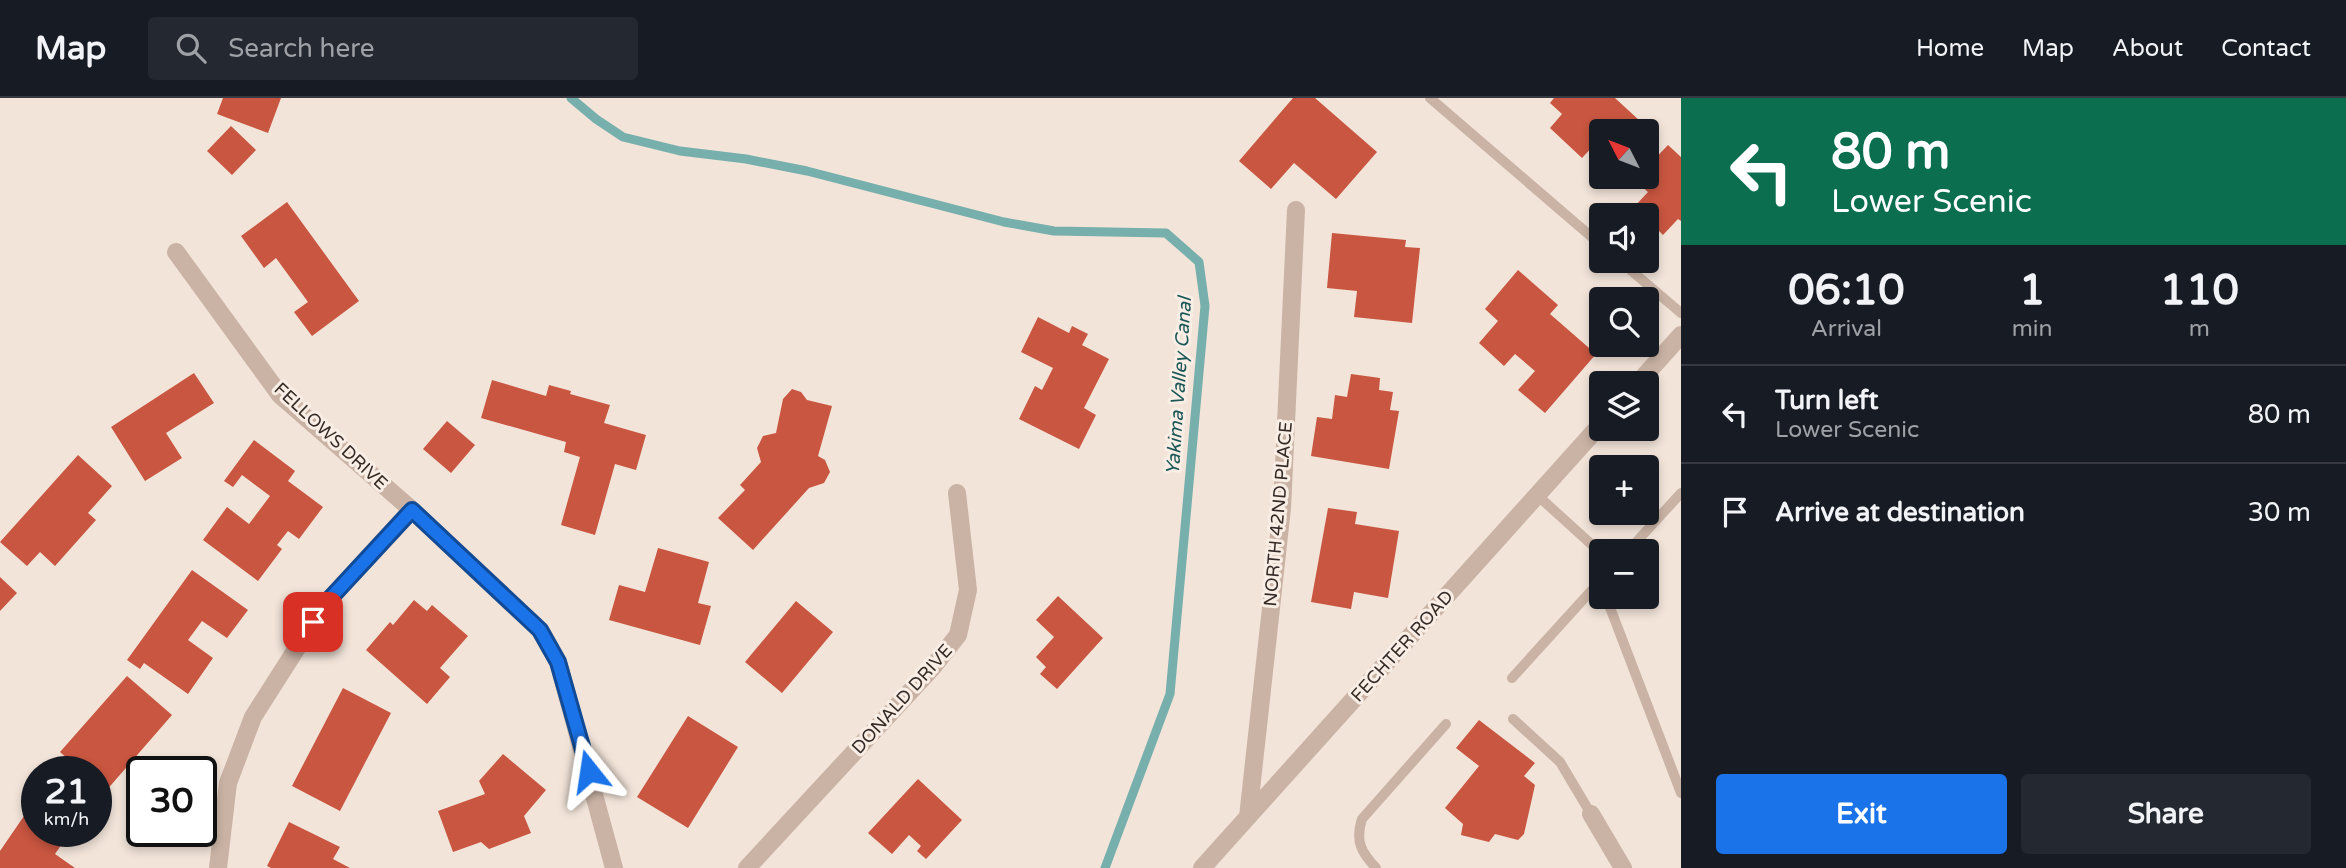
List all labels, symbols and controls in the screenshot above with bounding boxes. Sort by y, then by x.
search box [148,17,638,80]
text: Map [35,29,106,68]
icon: search [172,29,210,67]
text: Search here [228,33,374,64]
text: Home [1916,34,1984,63]
text: Map [2022,34,2074,63]
text: About [2112,34,2183,63]
text: Contact [2221,34,2311,63]
north arrow [1589,119,1659,189]
map controls [1589,119,1659,609]
text: 80 m [1831,123,1950,182]
icon: left [1716,126,1807,217]
text: Lower Scenic [1831,183,2032,221]
button: sound [1589,203,1659,273]
text: 06:10 [1788,265,1905,316]
text: 1 [2019,265,2045,316]
text: 110 [2160,265,2239,316]
button: search [1589,287,1659,357]
water label: Yakima Valley Canal [1162,294,1196,476]
text: Arrival [1811,315,1882,343]
text: min [2012,315,2053,343]
text: m [2189,315,2210,343]
button: layers [1589,371,1659,441]
street label: FELLOWS DRIVE [270,378,392,494]
text: Turn left [1775,385,1878,416]
icon: left [1716,395,1754,433]
text: 80 m [2248,399,2311,430]
text: Lower Scenic [1775,416,1919,444]
street label: NORTH 42ND PLACE [1259,421,1297,607]
button: + [1589,455,1659,525]
icon: arrive [1716,493,1754,531]
text: Arrive at destination [1775,497,2025,528]
text: 30 m [2248,497,2311,528]
button: − [1589,539,1659,609]
street label: FECHTER ROAD [1346,586,1458,706]
pin [283,592,343,652]
icon: arrive [294,603,332,641]
street label: DONALD DRIVE [847,640,957,758]
position arrow [552,734,626,808]
speed limit sign: 30 [126,756,217,847]
text: 21 [45,771,88,813]
button: Exit [1716,774,2007,854]
button: Share [2021,774,2311,854]
text: km/h [44,808,89,830]

